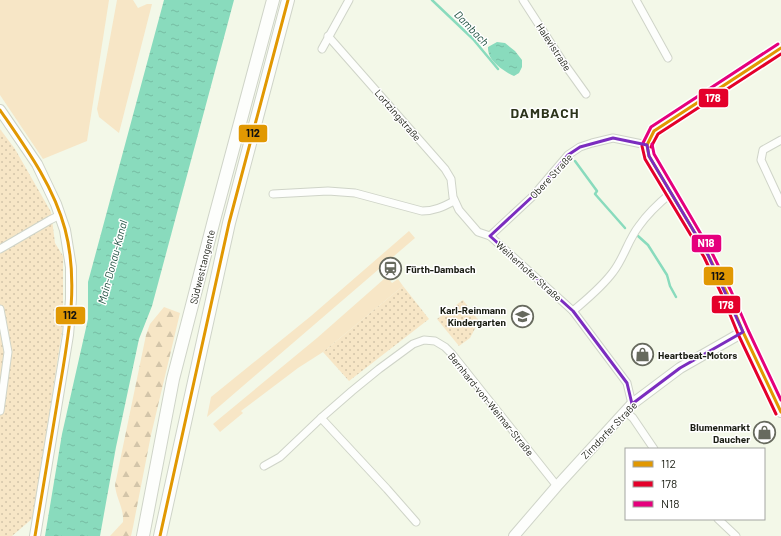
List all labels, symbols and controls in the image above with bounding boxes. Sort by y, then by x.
water label: Dambach [452,8,492,49]
street label: Halevistraße [534,21,574,73]
street label: Lortzingstraße [372,87,424,143]
line badge: 178 [698,88,729,108]
text: 178 [705,91,721,104]
district label: DAMBACH [510,104,580,121]
line badge: 112 [238,124,268,143]
text: 112 [246,126,260,139]
street label: Obere Straße [527,151,575,201]
water label: Main-Donau-Kanal [95,218,130,305]
street label: Südwesttangente [187,228,217,306]
line badge: N18 [691,234,722,253]
text: N18 [697,236,715,249]
street label: Weiherhofer Straße [494,238,564,304]
station icon: Fürth-Dambach [378,256,404,282]
place label: Fürth-Dambach [406,263,475,275]
line badge: 112 [703,266,734,286]
text: 112 [711,269,725,282]
line badge: 178 [711,295,741,314]
text: 178 [718,298,734,311]
school or university icon: Karl-Reinmann Kindergarten [509,303,535,329]
place label: Karl-Reinmann Kindergarten [440,304,506,328]
line badge: 112 [55,306,86,325]
text: 112 [63,308,77,321]
shop icon: Heartbeat-Motors [629,342,655,368]
place label: Heartbeat-Motors [658,349,737,361]
street label: Bernhard-von-Weimar-Straße [446,350,536,458]
street label: Zirndorfer Straße [579,399,639,461]
shop icon: Blumenmarkt Daucher [752,420,778,446]
place label: Blumenmarkt Daucher [690,421,750,445]
legend [625,448,765,520]
text: 112 [661,456,676,470]
text: 178 [661,476,677,490]
text: N18 [661,496,680,510]

